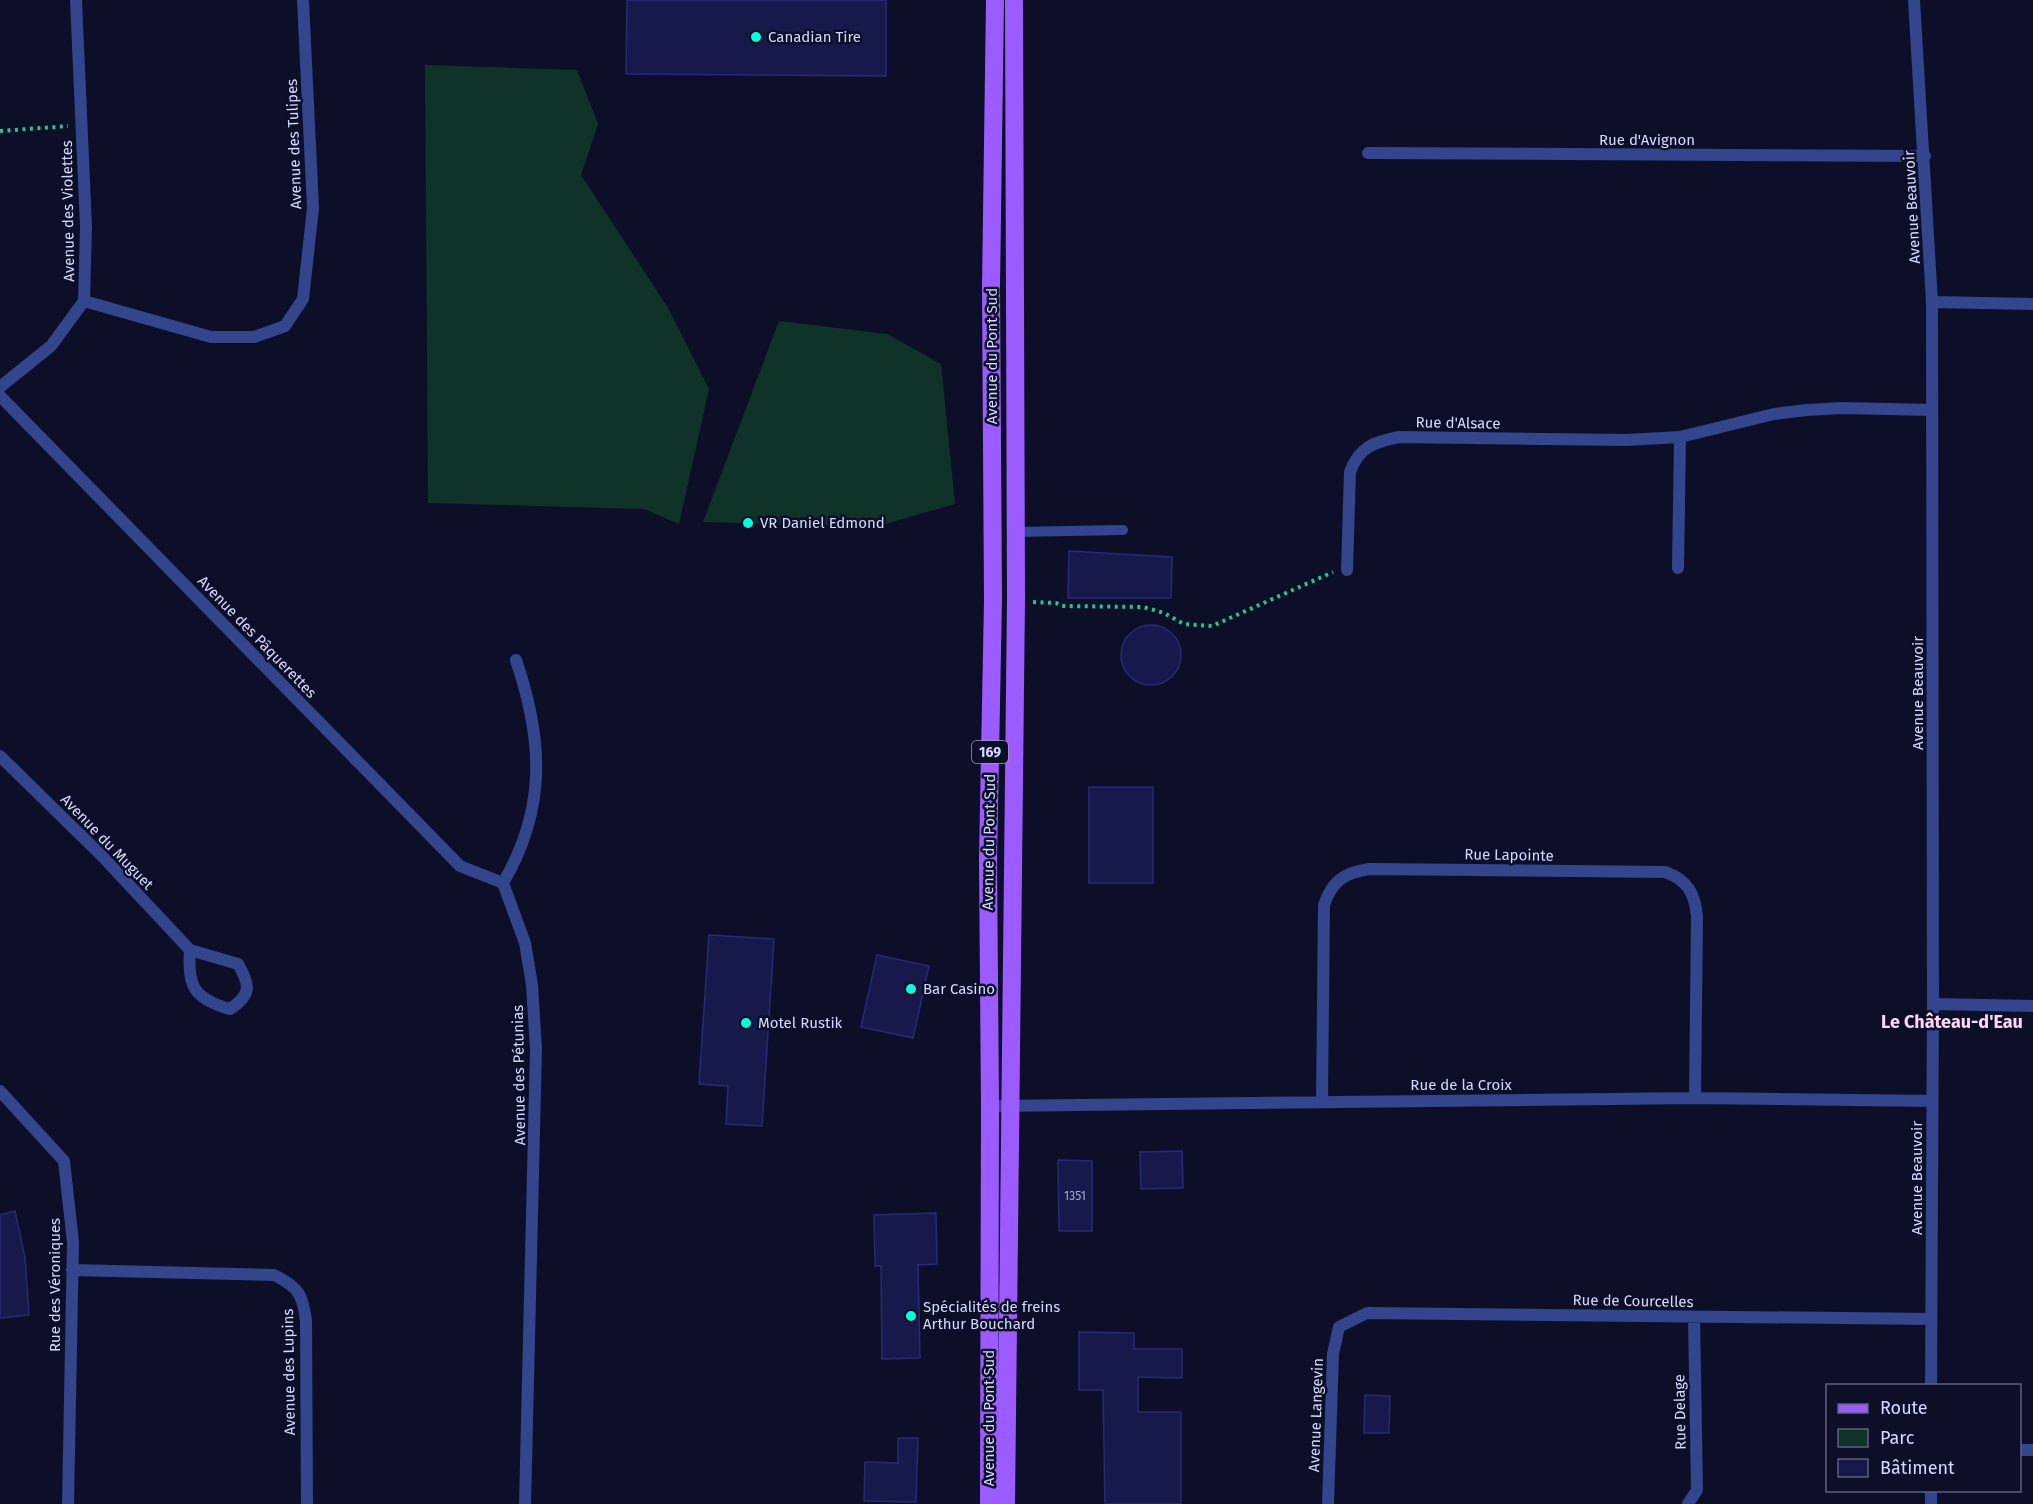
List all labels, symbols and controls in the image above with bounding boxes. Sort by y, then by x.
place label: Canadian Tire [768,28,861,46]
marker: Canadian Tire [749,30,763,44]
street label: Avenue des Tulipes [283,78,305,210]
street label: Rue d'Avignon [1599,131,1695,149]
street label: Avenue des Violettes [58,140,78,282]
street label: Avenue Beauvoir [1900,149,1924,264]
street label: Avenue du Pont Sud [983,288,1001,424]
street label: Rue d'Alsace [1415,413,1501,433]
place label: VR Daniel Edmond [760,514,885,532]
marker: VR Daniel Edmond [741,516,755,530]
street label: Avenue des Pâquerettes [194,572,320,702]
street label: Avenue Beauvoir [1909,636,1927,750]
road number: 169 [972,741,1008,763]
street label: Avenue du Pont Sud [979,774,999,910]
street label: Avenue du Muguet [57,790,158,894]
street label: Rue Lapointe [1464,845,1554,865]
place label: Bar Casino [923,980,995,998]
marker: Bar Casino [904,982,918,996]
street label: Avenue des Pétunias [509,1005,529,1145]
district label: Le Château-d'Eau [1881,1011,2023,1033]
place label: Motel Rustik [758,1014,843,1032]
marker: Motel Rustik [739,1016,753,1030]
street label: Rue de la Croix [1410,1076,1512,1094]
street label: Avenue Beauvoir [1908,1121,1926,1235]
house number: 1351 [1064,1189,1086,1203]
street label: Rue des Véroniques [46,1218,64,1352]
street label: Rue de Courcelles [1572,1291,1694,1311]
place label: Spécialités de freins Arthur Bouchard [923,1298,1060,1333]
street label: Avenue des Lupins [279,1308,299,1436]
marker: Spécialités de freins Arthur Bouchard [904,1309,918,1323]
street label: Avenue du Pont Sud [980,1350,998,1486]
street label: Avenue Langevin [1305,1358,1327,1472]
street label: Rue Delage [1670,1374,1690,1450]
legend [1826,1384,2021,1492]
text: Route [1880,1397,1928,1419]
text: Parc [1880,1427,1915,1449]
text: Bâtiment [1880,1457,1955,1479]

